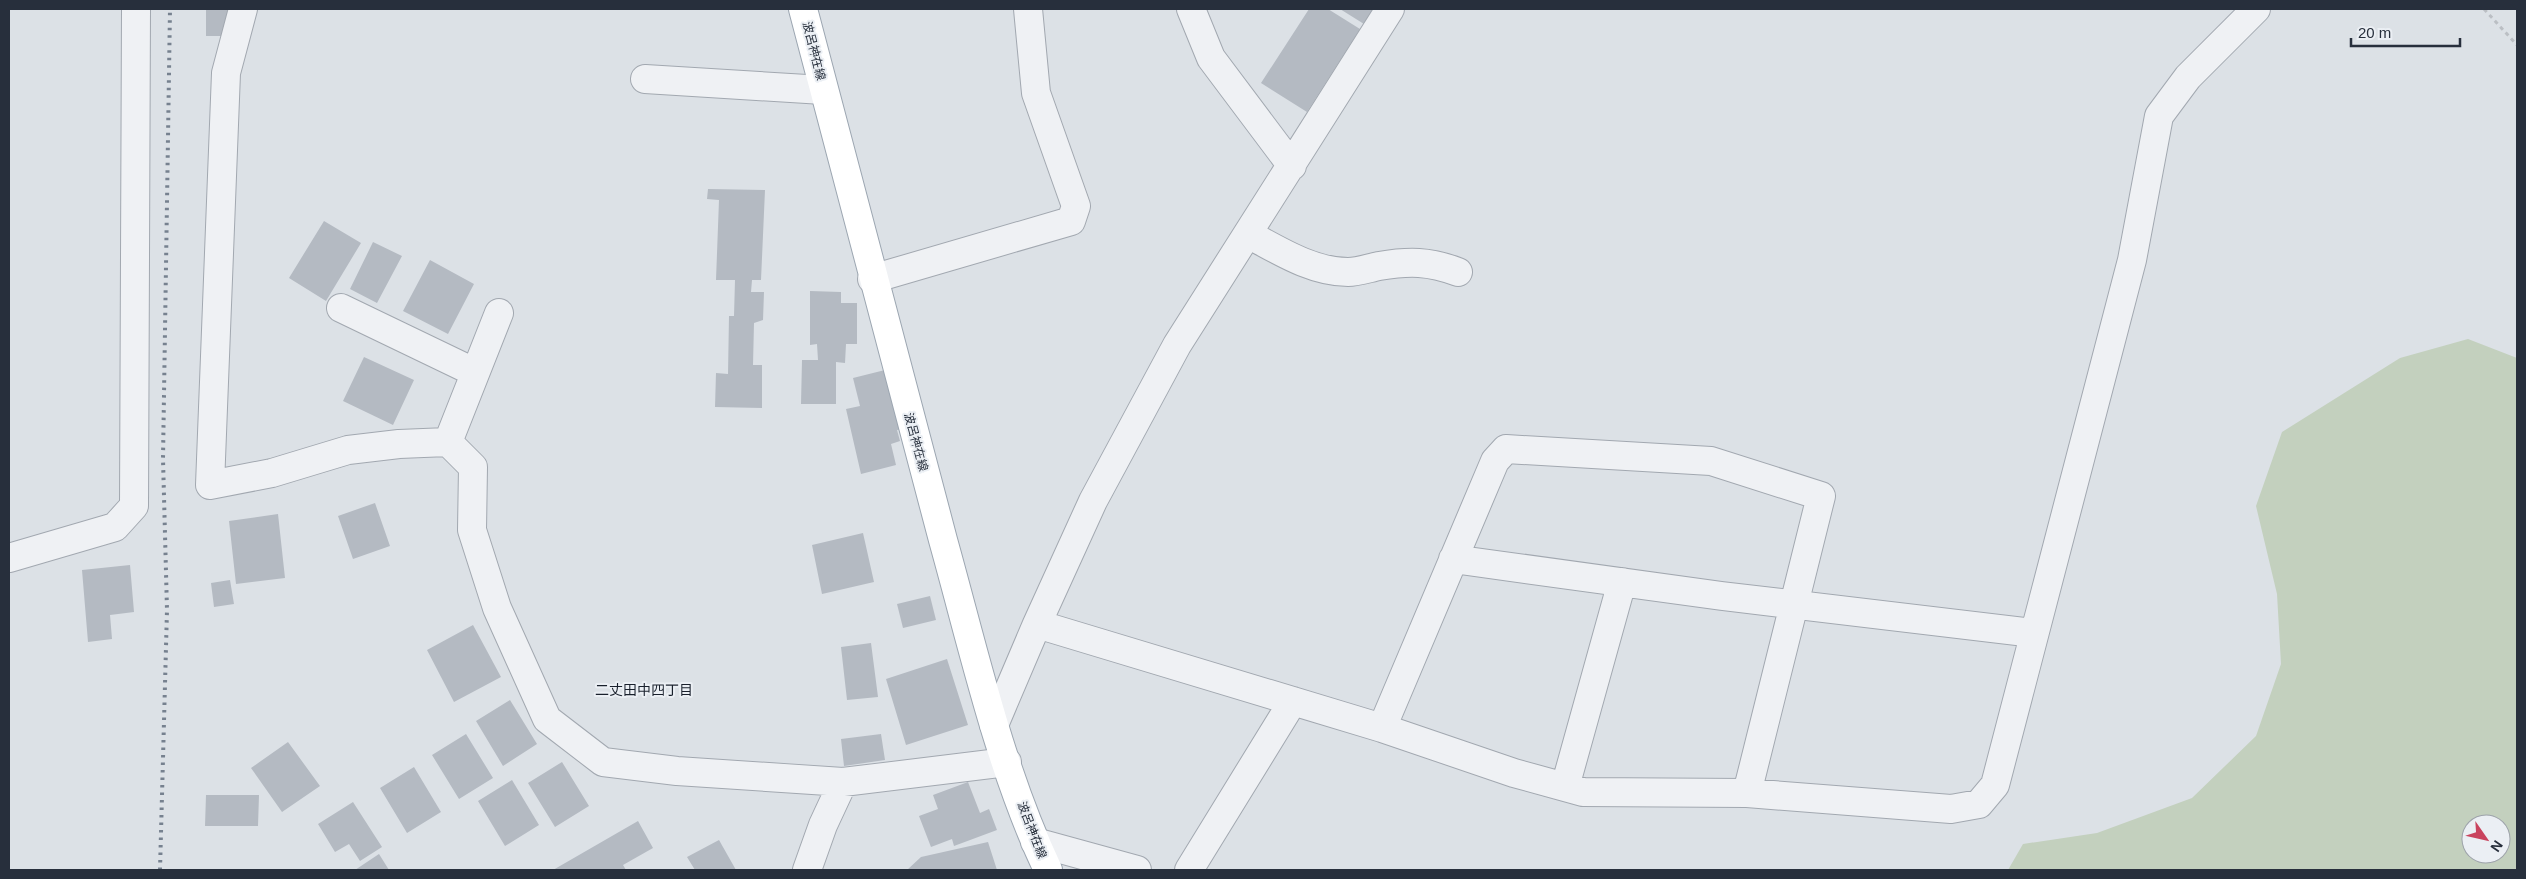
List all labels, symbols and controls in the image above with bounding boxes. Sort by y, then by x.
scale bar [2351,15,2460,47]
street label: 波呂神在線 [800,20,828,82]
text: 20 m [2358,24,2391,41]
street label: 波呂神在線 [901,411,931,473]
district label: 二丈田中四丁目 [595,682,693,698]
street label: 波呂神在線 [1015,799,1049,861]
north arrow [2461,814,2511,864]
text: N [2487,838,2506,855]

